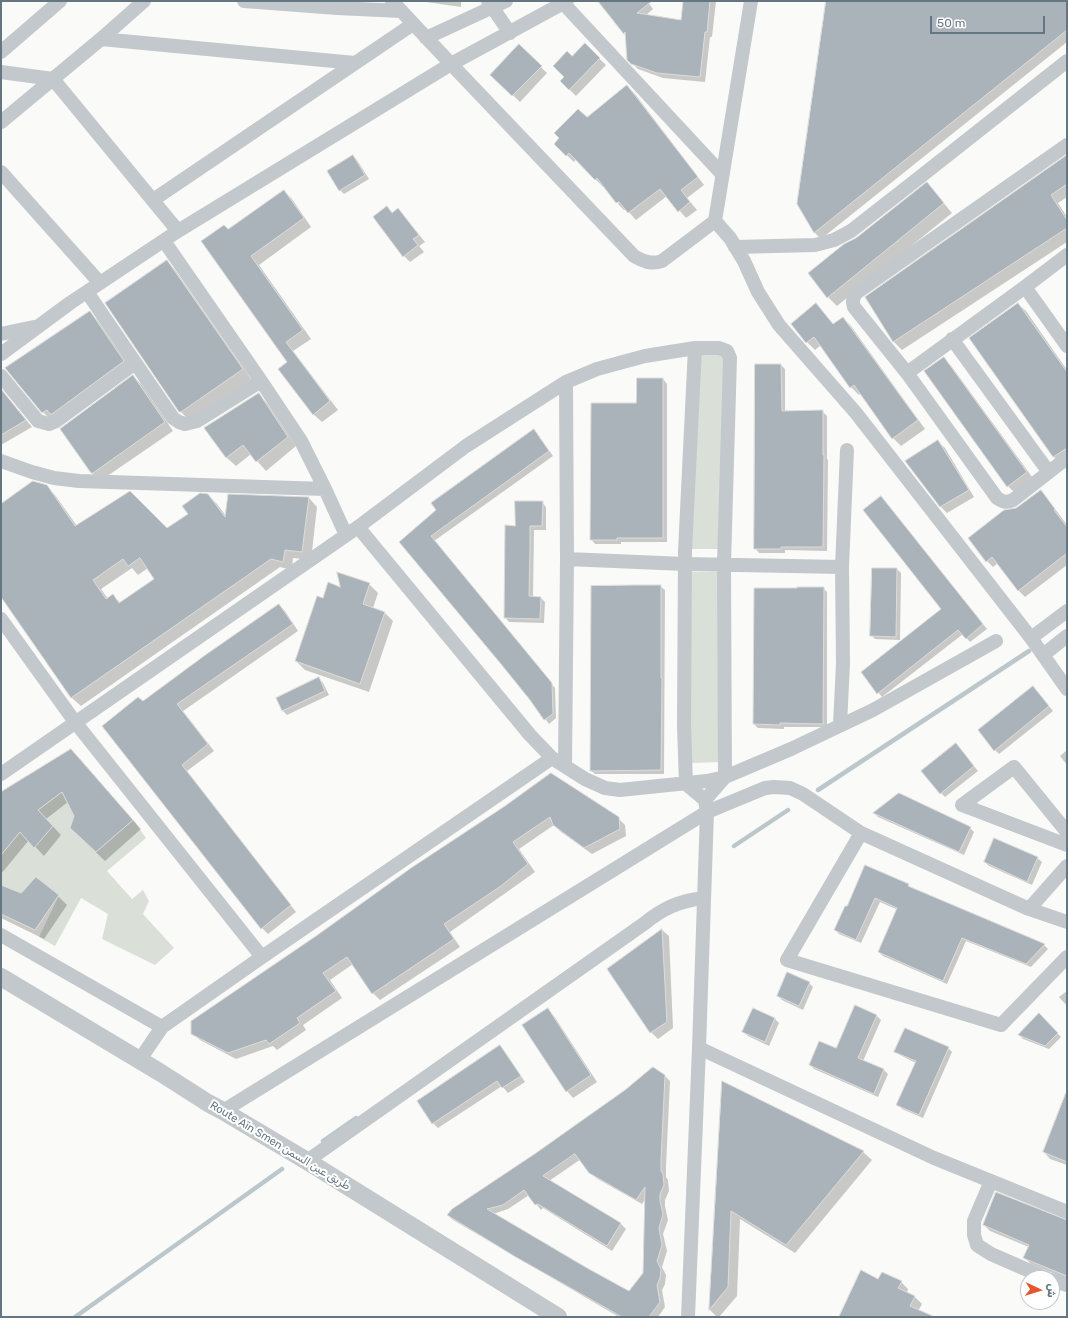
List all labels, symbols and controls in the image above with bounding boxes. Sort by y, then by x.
scale bar [932,8,1047,34]
text: 50 m [937,16,965,30]
street label: Route Aïn Smen طريق عين السمن [207,1099,353,1193]
north arrow [1020,1270,1060,1310]
text: ش [1045,1283,1058,1298]

